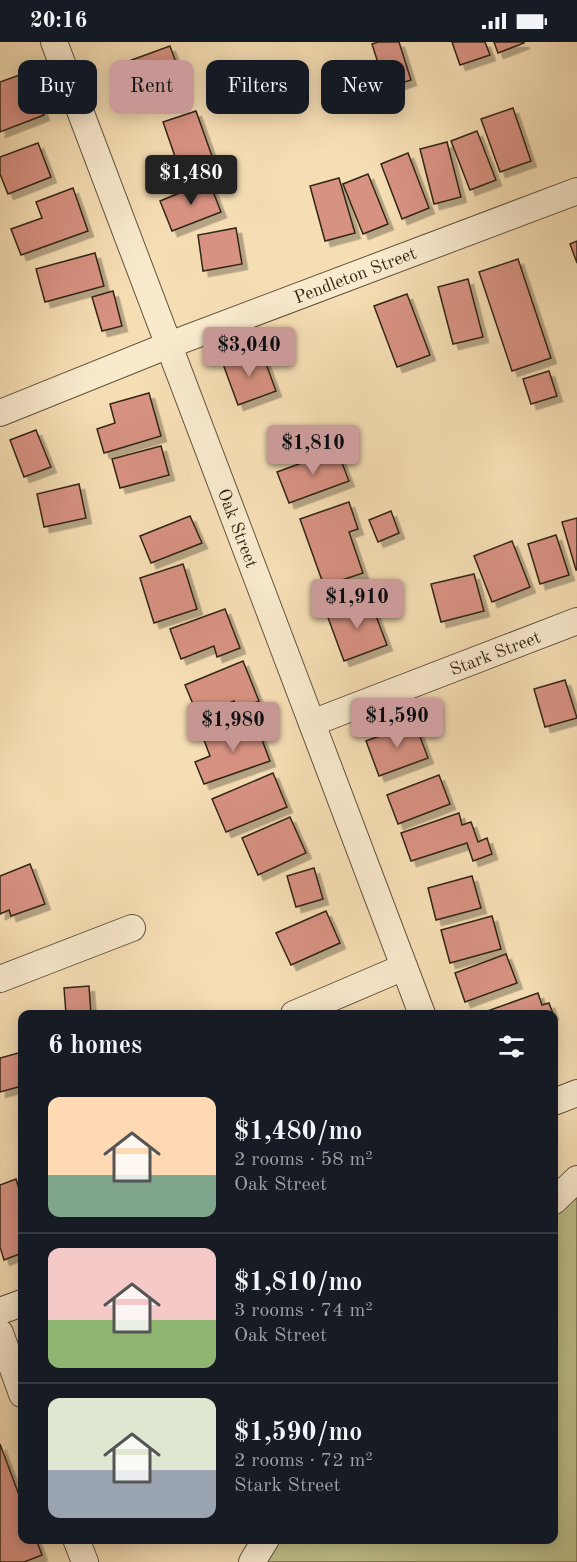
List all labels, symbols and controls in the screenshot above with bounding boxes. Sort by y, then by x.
text: 20:16 [30,10,87,32]
chip: Buy [18,60,97,114]
chip: Rent [109,60,194,114]
chip: Filters [206,60,309,114]
chip: New [321,60,405,114]
pin: $1,480 [142,155,240,206]
text: $1,480 [159,164,223,184]
street label: Pendleton Street [292,244,419,308]
pin: $3,040 [200,327,298,378]
text: $3,040 [217,336,281,356]
pin: $1,810 [264,425,362,476]
text: $1,810 [281,434,345,454]
street label: Oak Street [214,486,260,571]
pin: $1,910 [308,579,406,630]
text: $1,910 [325,588,389,608]
street label: Stark Street [447,628,543,680]
pin: $1,590 [348,698,446,749]
pin: $1,980 [184,702,282,753]
text: $1,590 [365,707,429,727]
text: $1,980 [201,711,265,731]
icon: filters [495,1030,528,1063]
text: 6 homes [48,1033,142,1059]
text: $1,480/mo [234,1119,362,1145]
icon: home [96,1121,168,1193]
text: 2 rooms · 58 m² [234,1150,373,1170]
text: Oak Street [234,1175,327,1195]
text: $1,810/mo [234,1270,362,1296]
icon: home [96,1272,168,1344]
text: 3 rooms · 74 m² [234,1301,373,1321]
text: Oak Street [234,1326,327,1346]
text: $1,590/mo [234,1420,362,1446]
icon: home [96,1422,168,1494]
text: 2 rooms · 72 m² [234,1451,373,1471]
text: Stark Street [234,1476,340,1496]

